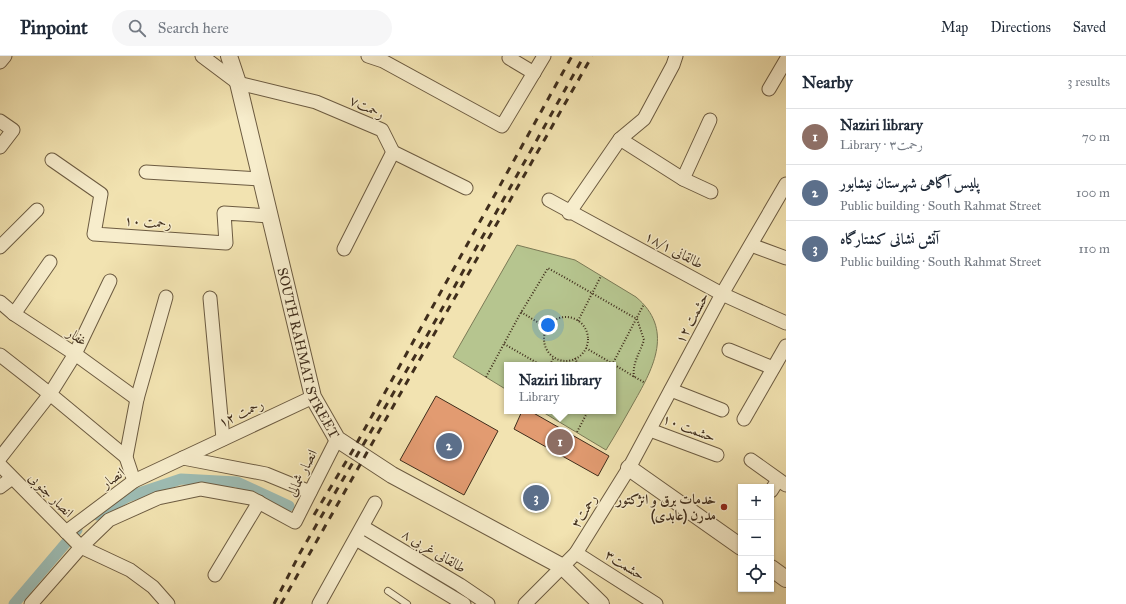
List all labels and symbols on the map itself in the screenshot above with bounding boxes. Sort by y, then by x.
street label: رحمت۷ [347,92,387,122]
street label: رحمت ۱۰ [124,212,172,232]
street label: طالقانی ۱۸/۱ [642,228,706,272]
street label: SOUTH RAHMAT STREET [274,266,344,442]
street label: حشمت ۱۲ [671,290,713,346]
your location [538,315,558,335]
street label: غفار [62,323,90,350]
street label: رحمت ۱۲ [216,395,266,431]
street label: حشمت ۱۰ [660,410,718,446]
pin: 1 [547,427,573,457]
pin: 2 [436,431,462,461]
street label: انصار شمالی [283,447,321,499]
street label: انصار [96,464,128,493]
street label: انصار جنوبی [24,469,77,522]
pin: 3 [523,483,549,513]
street label: رحمت۳ [567,491,601,531]
place label: خدمات برق و انژکتور مدرن (عابدی) [615,491,717,525]
marker: خدمات برق و انژکتور مدرن (عابدی) [719,502,729,512]
street label: طالقانی غربی ۸ [398,525,469,578]
street label: حشمت۳ [602,546,648,584]

